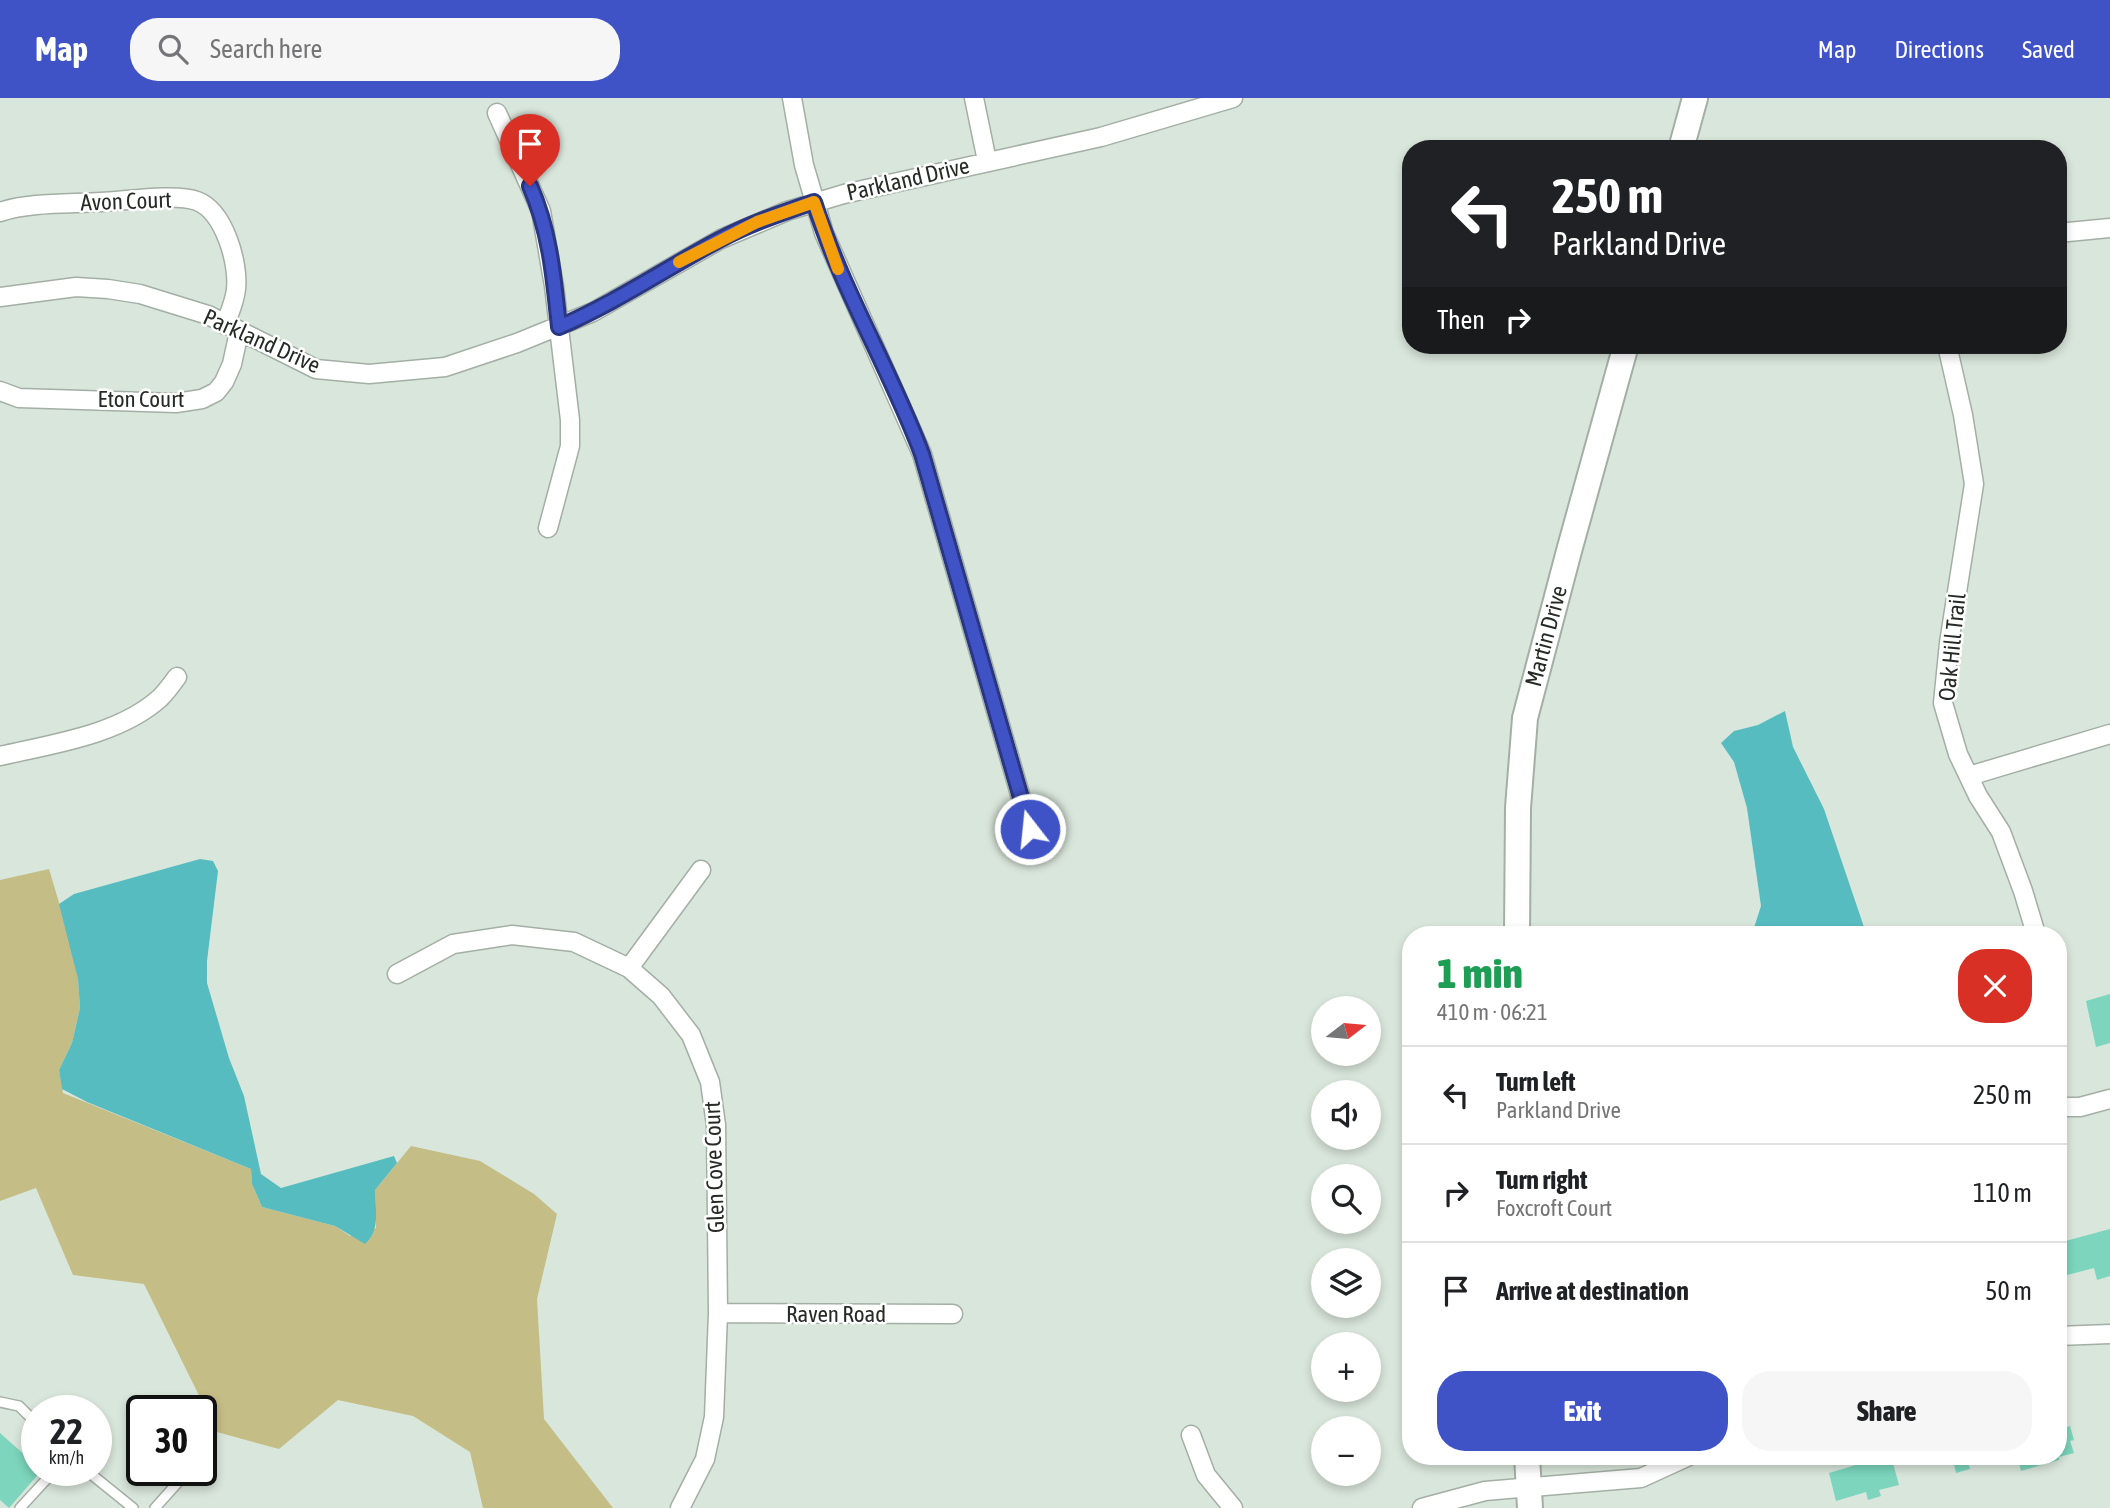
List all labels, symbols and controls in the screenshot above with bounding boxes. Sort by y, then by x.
search box [130,18,620,81]
text: Map [35,30,88,68]
icon: search [154,30,192,68]
text: Search here [210,34,322,64]
text: Map [1818,36,1856,63]
text: Directions [1894,36,1984,63]
text: Saved [2022,36,2075,63]
pin [500,114,560,186]
icon: arrive [511,125,549,163]
street label: Parkland Drive [844,152,972,206]
text: 250 m [1552,167,1663,223]
icon: left [1437,168,1528,259]
street label: Avon Court [80,186,172,216]
text: Parkland Drive [1552,225,1726,262]
icon: right [1499,301,1537,339]
street label: Parkland Drive [200,304,324,378]
text: Then [1437,305,1485,335]
street label: Eton Court [98,386,184,412]
street label: Martin Drive [1520,583,1572,689]
street label: Oak Hill Trail [1933,592,1971,702]
position arrow [993,792,1067,866]
text: 1 min [1437,949,1523,997]
button: close [1958,949,2032,1023]
north arrow [1311,996,1381,1066]
map controls [1311,996,1381,1486]
text: 410 m · 06:21 [1437,999,1548,1025]
text: Turn left [1496,1067,1576,1097]
icon: left [1437,1076,1475,1114]
button: sound [1311,1080,1381,1150]
text: 250 m [1973,1080,2032,1110]
text: Parkland Drive [1496,1097,1621,1123]
street label: Glen Cove Court [699,1101,729,1233]
button: search [1311,1164,1381,1234]
text: Turn right [1496,1165,1587,1195]
icon: right [1437,1174,1475,1212]
text: 110 m [1973,1178,2032,1208]
text: Foxcroft Court [1496,1195,1612,1221]
button: layers [1311,1248,1381,1318]
icon: arrive [1437,1272,1475,1310]
text: Arrive at destination [1496,1276,1689,1306]
text: 50 m [1985,1276,2032,1306]
street label: Raven Road [786,1301,886,1327]
button: + [1311,1332,1381,1402]
button: Exit [1437,1371,1728,1451]
button: Share [1742,1371,2032,1451]
speed limit sign: 30 [126,1395,217,1486]
text: 22 [50,1411,83,1451]
button: − [1311,1416,1381,1486]
text: km/h [49,1447,84,1468]

